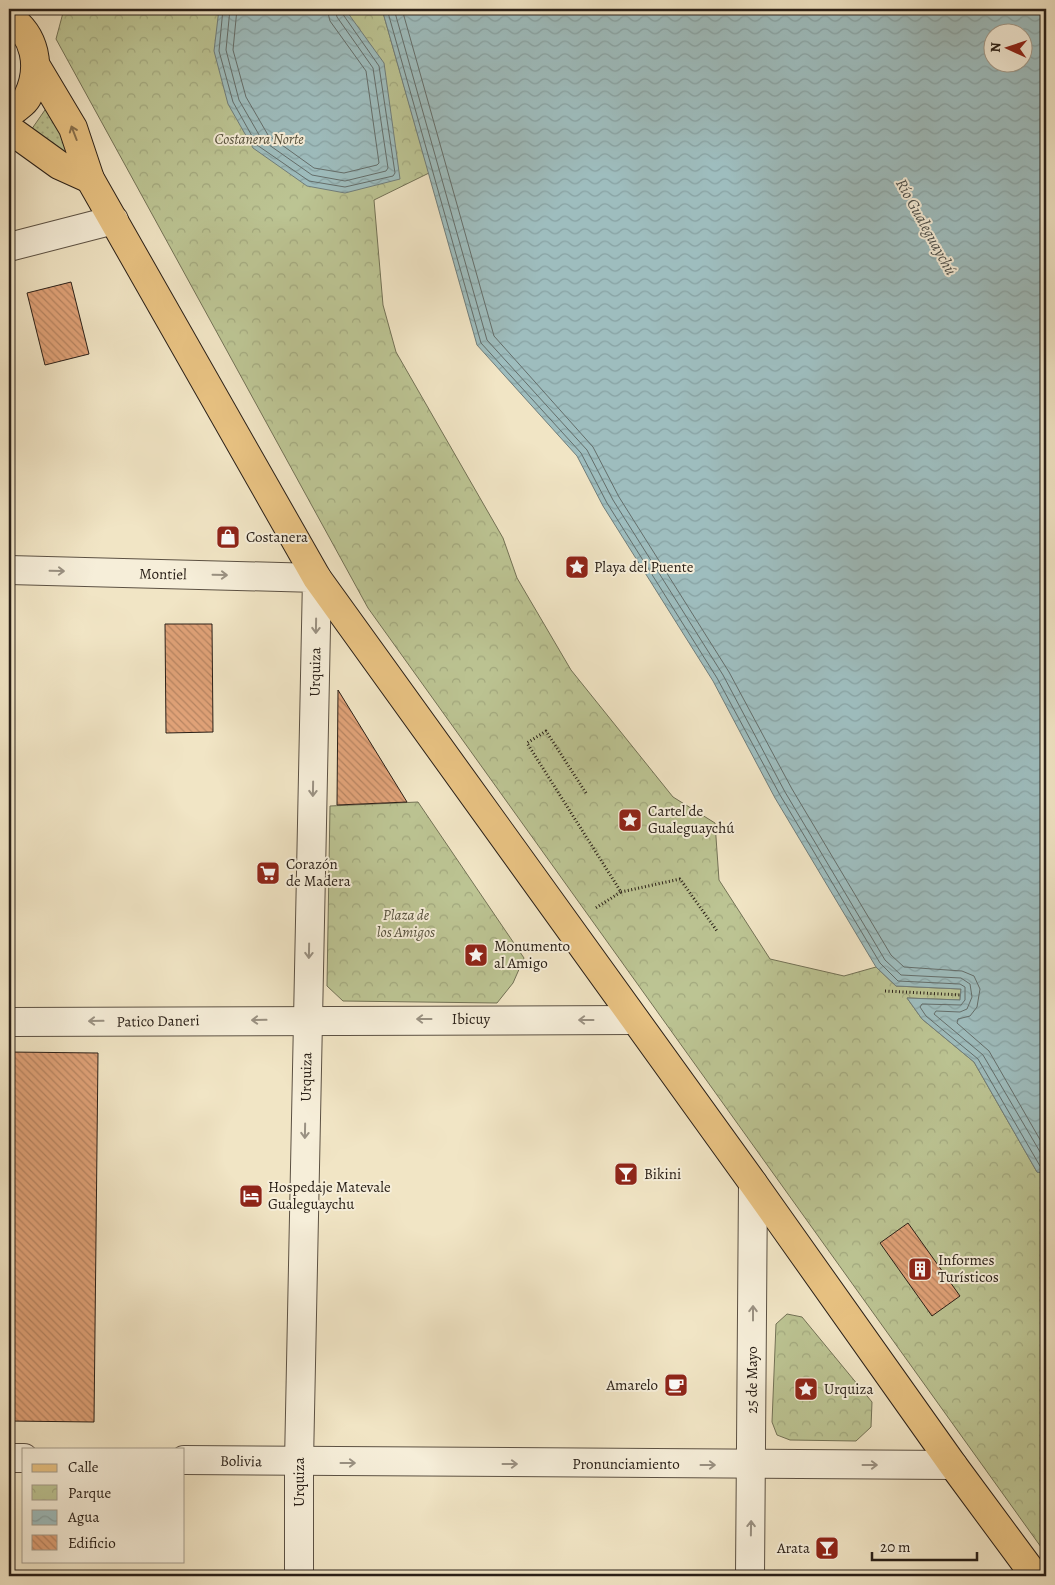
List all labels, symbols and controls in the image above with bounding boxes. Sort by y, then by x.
north arrow [982,22,1032,72]
text: N [986,42,1005,53]
one-way arrow [69,126,78,141]
park label: Costanera Norte [214,129,304,149]
water label: Río Gualeguaychú [890,175,962,280]
shop icon: Costanera [215,524,241,550]
place label: Costanera [246,527,308,547]
place icon: Playa del Puente [564,554,590,580]
place label: Playa del Puente [594,557,694,577]
street label: Montiel [139,564,187,584]
one-way arrow [49,566,65,576]
one-way arrow [212,570,228,580]
one-way arrow [311,618,321,634]
street label: Urquiza [305,647,325,697]
one-way arrow [308,780,317,796]
place label: Cartel de Gualeguaychú [648,801,735,838]
place icon: Cartel de Gualeguaychú [617,807,643,833]
place label: Corazón de Madera [286,854,351,891]
supermarket icon: Corazón de Madera [255,860,281,886]
park label: Plaza de los Amigos [377,905,435,942]
place label: Monumento al Amigo [494,936,570,973]
one-way arrow [304,942,314,959]
place icon: Monumento al Amigo [463,942,489,968]
street label: Ibicuy [452,1009,491,1029]
street label: Patico Daneri [116,1010,200,1032]
one-way arrow [416,1014,432,1024]
one-way arrow [251,1015,268,1025]
one-way arrow [578,1015,594,1025]
one-way arrow [89,1016,105,1026]
street label: Urquiza [296,1052,316,1102]
one-way arrow [301,1123,310,1139]
bar icon: Bikini [613,1161,639,1187]
place label: Bikini [644,1164,681,1184]
place label: Hospedaje Matevale Gualeguaychu [268,1177,391,1214]
hotel icon: Hospedaje Matevale Gualeguaychu [238,1183,264,1209]
place label: Informes Turísticos [938,1250,999,1287]
building icon: Informes Turísticos [907,1256,933,1282]
one-way arrow [748,1305,757,1321]
street label: 25 de Mayo [742,1346,762,1414]
cafe icon: Amarelo [663,1372,689,1398]
place label: Amarelo [606,1375,658,1395]
place icon: Urquiza [793,1376,819,1402]
place label: Urquiza [824,1379,874,1399]
legend [22,1448,185,1562]
street label: Bolivia [220,1451,262,1471]
street label: Pronunciamiento [572,1454,680,1474]
text: Calle [68,1457,99,1477]
street label: Urquiza [289,1457,309,1507]
one-way arrow [339,1458,355,1468]
one-way arrow [502,1459,518,1469]
one-way arrow [699,1460,715,1470]
one-way arrow [862,1460,878,1470]
text: Parque [68,1483,111,1503]
text: Agua [67,1507,99,1527]
one-way arrow [746,1520,755,1536]
scale bar [872,1530,978,1562]
text: Edificio [68,1533,116,1553]
bar icon: Arata [814,1535,840,1561]
text: 20 m [880,1537,911,1557]
place label: Arata [776,1538,810,1558]

